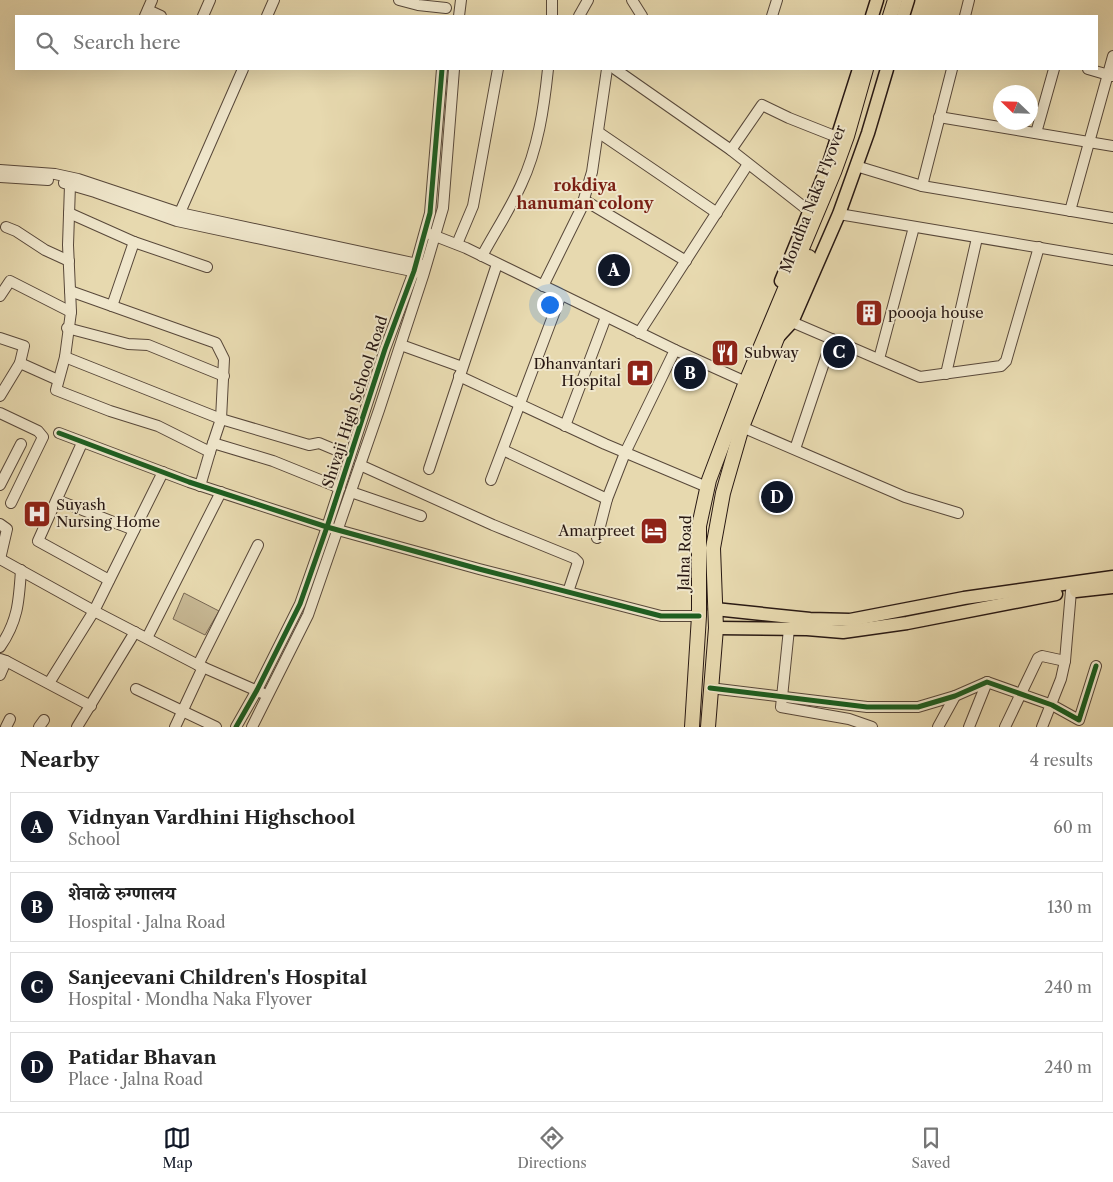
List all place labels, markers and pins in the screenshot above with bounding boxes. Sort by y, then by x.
pin: A [598,251,630,289]
building icon: poooja house [854,298,884,328]
place label: poooja house [888,303,984,322]
pin: C [823,333,855,371]
restaurant icon: Subway [710,338,740,368]
place label: Subway [744,343,799,362]
place label: Dhanvantari Hospital [534,354,622,390]
pin: B [674,354,706,392]
hospital icon: Dhanvantari Hospital [625,358,655,388]
pin: D [761,478,793,516]
place label: Suyash Nursing Home [56,495,160,531]
hospital icon: Suyash Nursing Home [22,499,52,529]
hotel icon: Amarpreet [639,516,669,546]
place label: Amarpreet [557,521,636,540]

